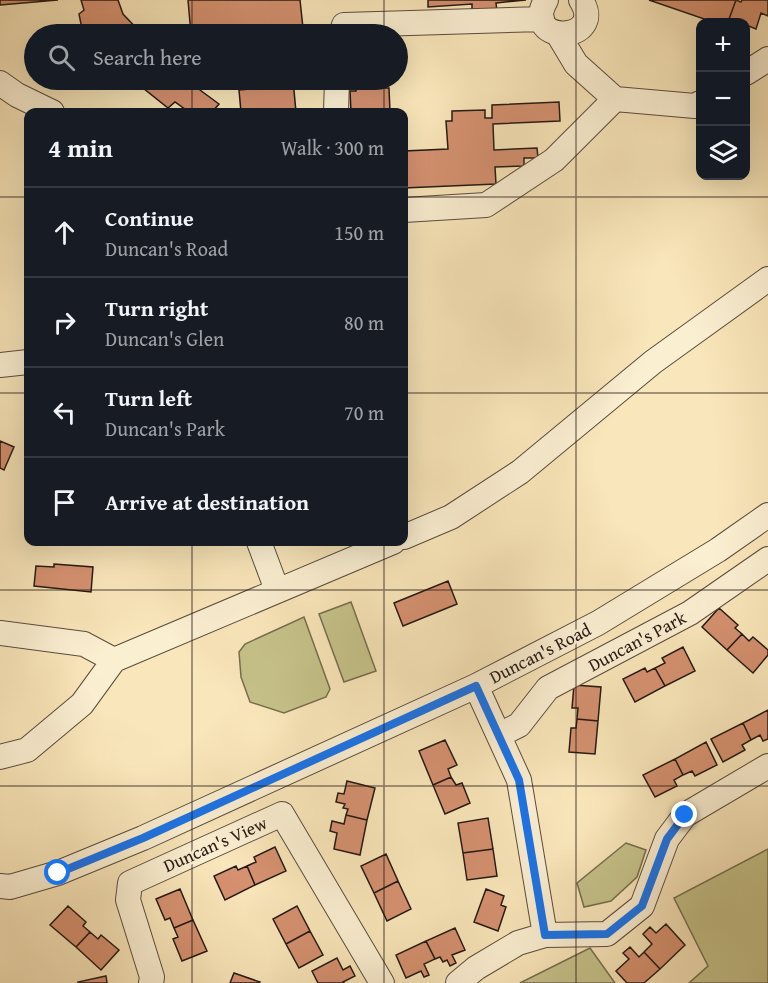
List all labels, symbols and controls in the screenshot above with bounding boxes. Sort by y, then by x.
map controls [696,18,750,180]
button: + [696,18,750,72]
search box [24,24,408,90]
icon: search [45,41,78,74]
text: Search here [93,41,202,73]
button: − [696,72,750,126]
button: layers [696,126,750,180]
text: 4 min [48,128,113,167]
text: Walk · 300 m [281,133,384,162]
text: Continue [105,202,194,234]
icon: ahead [48,216,81,249]
text: 150 m [334,218,384,247]
text: Duncan's Road [105,234,228,263]
text: Turn right [105,292,208,324]
icon: right [48,306,81,339]
text: 80 m [344,308,384,337]
text: Duncan's Glen [105,324,224,353]
text: Turn left [105,382,192,414]
icon: left [48,396,81,429]
text: 70 m [344,398,384,427]
text: Duncan's Park [105,414,225,443]
icon: arrive [48,486,81,519]
text: Arrive at destination [105,486,309,518]
street label: Duncan's Park [583,603,692,678]
street label: Duncan's Road [485,616,596,690]
route end [671,801,697,827]
street label: Duncan's View [159,809,271,879]
route start [44,859,70,885]

